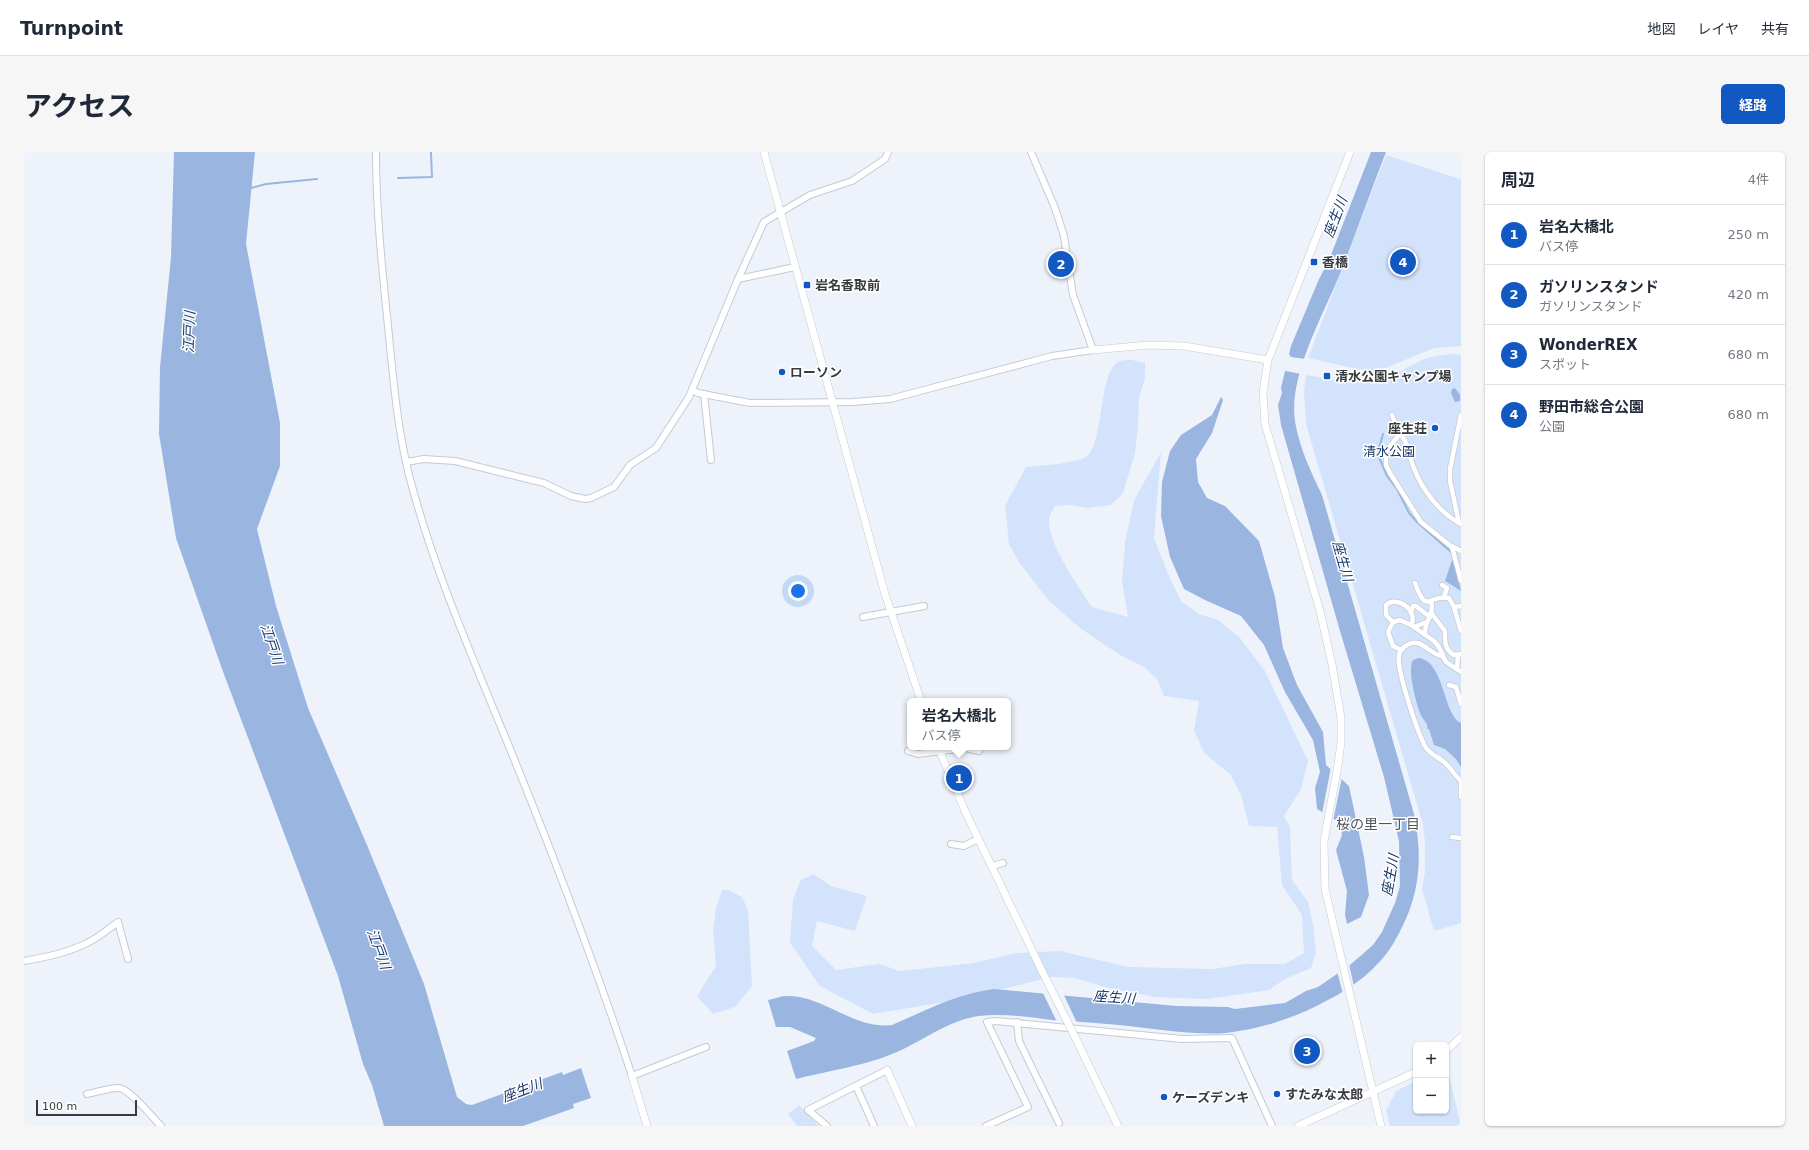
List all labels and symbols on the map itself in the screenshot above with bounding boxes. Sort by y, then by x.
water label: 座生川 [1320,193,1351,239]
pin: 4 [1390,247,1416,277]
pin: 2 [1048,249,1074,279]
place label: 香橋 [1322,255,1348,270]
marker: 香橋 [1309,257,1319,267]
place label: 岩名香取前 [815,278,880,293]
marker: 岩名香取前 [802,280,812,290]
water label: 江戸川 [180,309,198,353]
place label: ローソン [790,365,842,380]
marker: ローソン [777,367,787,377]
place label: 清水公園キャンプ場 [1335,369,1452,384]
marker: 清水公園キャンプ場 [1322,371,1332,381]
place label: 座生荘 [1388,421,1427,436]
marker: 座生荘 [1430,423,1440,433]
park label: 清水公園 [1363,444,1415,459]
water label: 座生川 [1330,539,1357,585]
your location [788,581,808,601]
water label: 江戸川 [258,622,287,668]
pin: 1 [946,763,972,793]
district label: 桜の里一丁目 [1336,816,1420,832]
water label: 座生川 [1378,851,1402,897]
water label: 江戸川 [364,927,394,973]
water label: 座生川 [1092,988,1138,1007]
pin: 3 [1294,1036,1320,1066]
water label: 座生川 [500,1074,546,1105]
place label: すたみな太郎 [1285,1087,1363,1102]
marker: すたみな太郎 [1272,1089,1282,1099]
place label: ケーズデンキ [1172,1090,1249,1105]
marker: ケーズデンキ [1159,1092,1169,1102]
scale bar [36,1098,137,1117]

